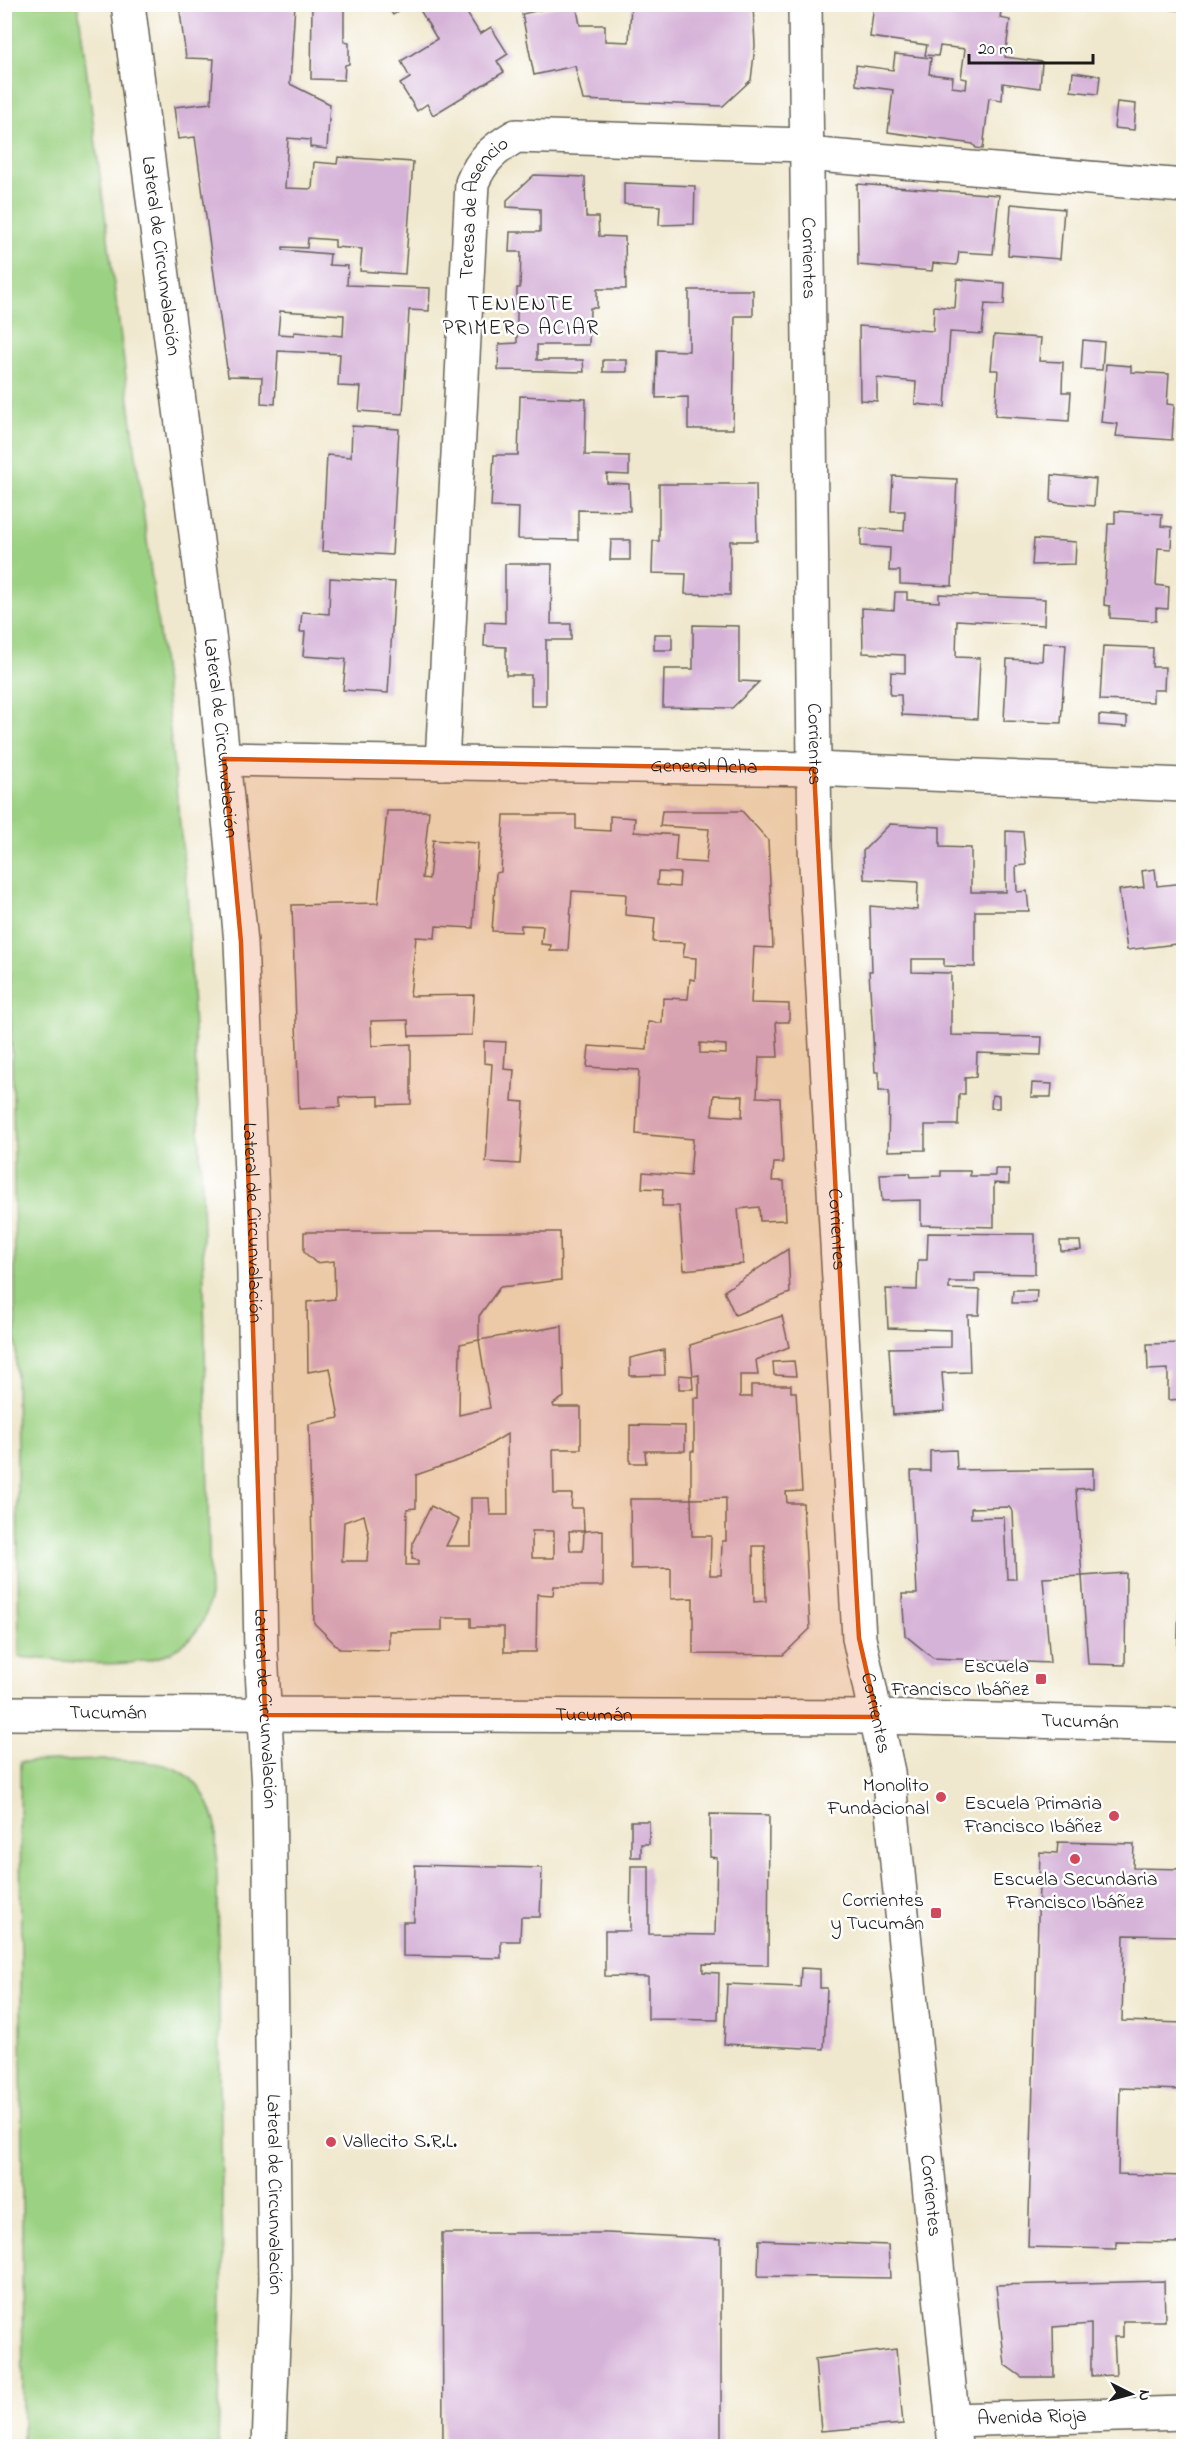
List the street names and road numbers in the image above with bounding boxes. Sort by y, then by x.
street label: Teresa de Asencio [453,130,515,280]
street label: Lateral de Circunvalación [133,154,188,358]
street label: Corrientes [793,217,823,299]
street label: Lateral de Circunvalación [195,636,245,840]
street label: Corrientes [799,703,829,785]
street label: General Acha [650,752,758,783]
street label: Lateral de Circunvalación [234,1122,269,1324]
street label: Corrientes [819,1188,853,1271]
street label: Lateral de Circunvalación [246,1608,284,1809]
street label: Corrientes [852,1670,898,1756]
street label: Tucumán [69,1699,147,1728]
street label: Tucumán [555,1701,633,1730]
street label: Tucumán [1041,1707,1119,1738]
street label: Lateral de Circunvalación [258,2094,290,2296]
street label: Corrientes [912,2153,949,2238]
street label: Avenida Rioja [977,2401,1087,2434]

